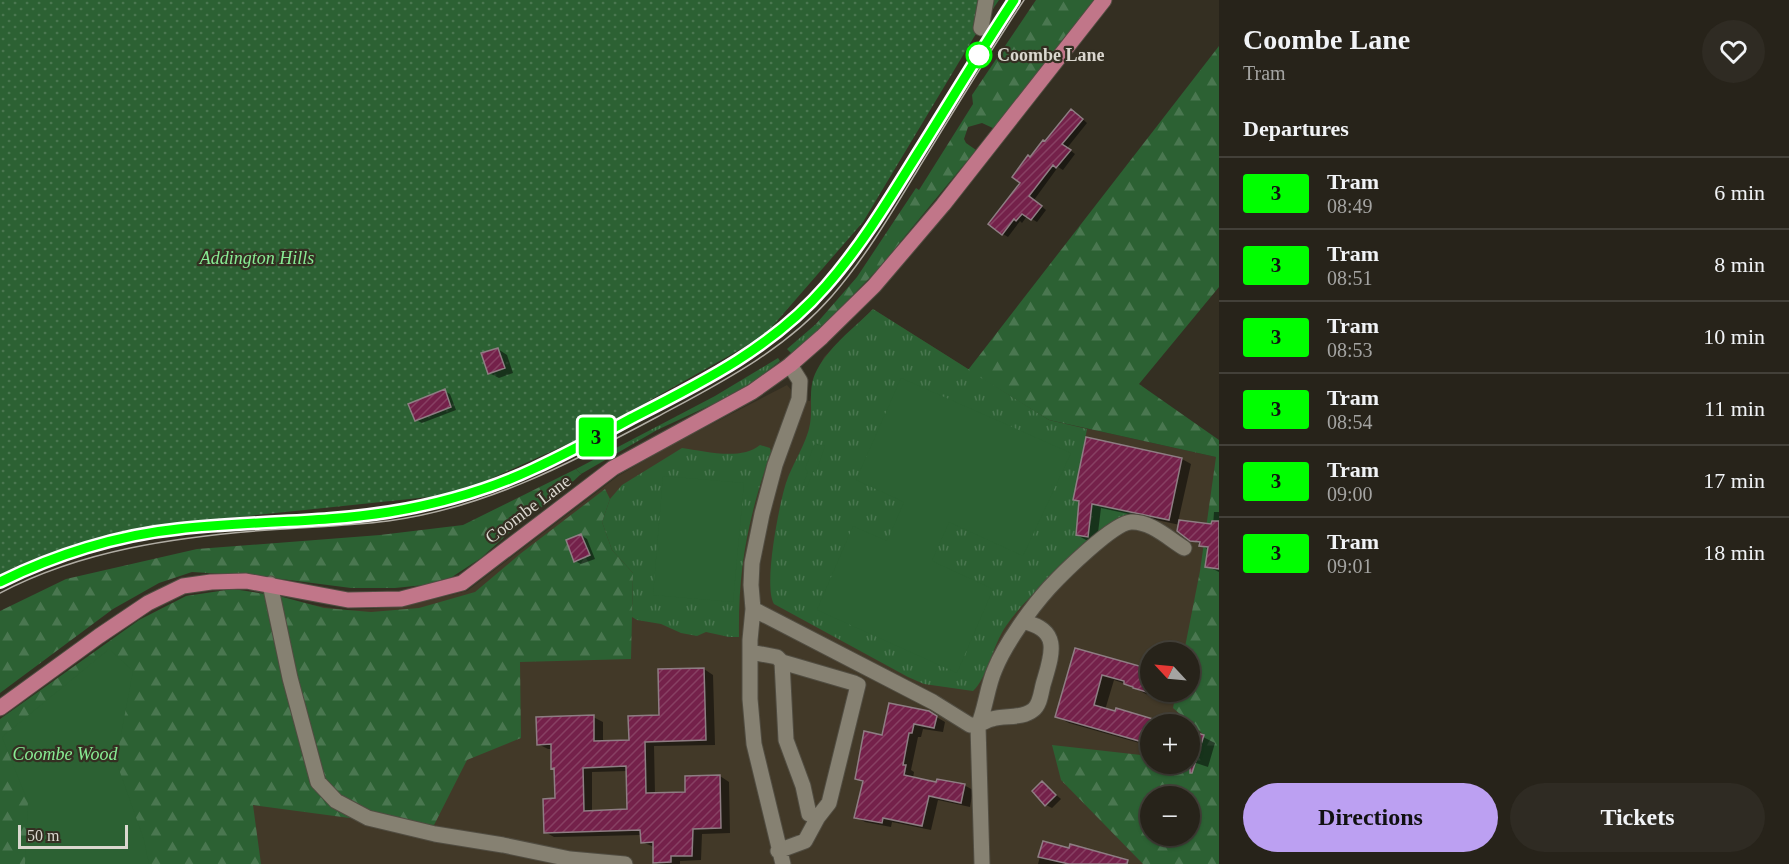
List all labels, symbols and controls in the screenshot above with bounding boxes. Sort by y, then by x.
button: heart [1702,20,1765,83]
text: Coombe Lane [1243,24,1410,55]
marker: Coombe Lane [966,42,992,68]
place label: Coombe Lane [997,45,1105,65]
text: Tram [1243,62,1286,84]
text: Departures [1243,116,1349,141]
text: Tram [1327,169,1379,194]
text: 6 min [1714,180,1765,205]
text: 3 [1271,181,1281,205]
text: 08:49 [1327,195,1373,217]
text: Tram [1327,241,1379,266]
park label: Addington Hills [199,248,314,268]
text: 8 min [1714,252,1765,277]
text: 3 [1271,253,1281,277]
text: 08:51 [1327,267,1373,289]
text: Tram [1327,313,1379,338]
text: 10 min [1703,324,1765,349]
text: 3 [1271,325,1281,349]
text: 08:53 [1327,339,1373,361]
text: Tram [1327,385,1379,410]
text: 11 min [1704,396,1765,421]
text: 3 [1271,397,1281,421]
text: 08:54 [1327,411,1373,433]
line badge: 3 [576,418,616,456]
text: 3 [591,425,601,449]
text: Tram [1327,457,1379,482]
text: 17 min [1703,468,1765,493]
text: 3 [1271,469,1281,493]
street label: Coombe Lane [481,470,575,548]
text: 09:00 [1327,483,1373,505]
text: Tram [1327,529,1379,554]
text: 18 min [1703,540,1765,565]
text: 3 [1271,541,1281,565]
text: 09:01 [1327,555,1373,577]
north arrow [1140,642,1200,702]
map controls [1140,642,1200,846]
button: + [1140,714,1200,774]
park label: Coombe Wood [13,744,118,764]
button: Directions [1243,783,1498,852]
button: Tickets [1510,783,1765,852]
button: − [1140,786,1200,846]
scale bar [18,822,128,850]
text: 50 m [27,827,59,844]

